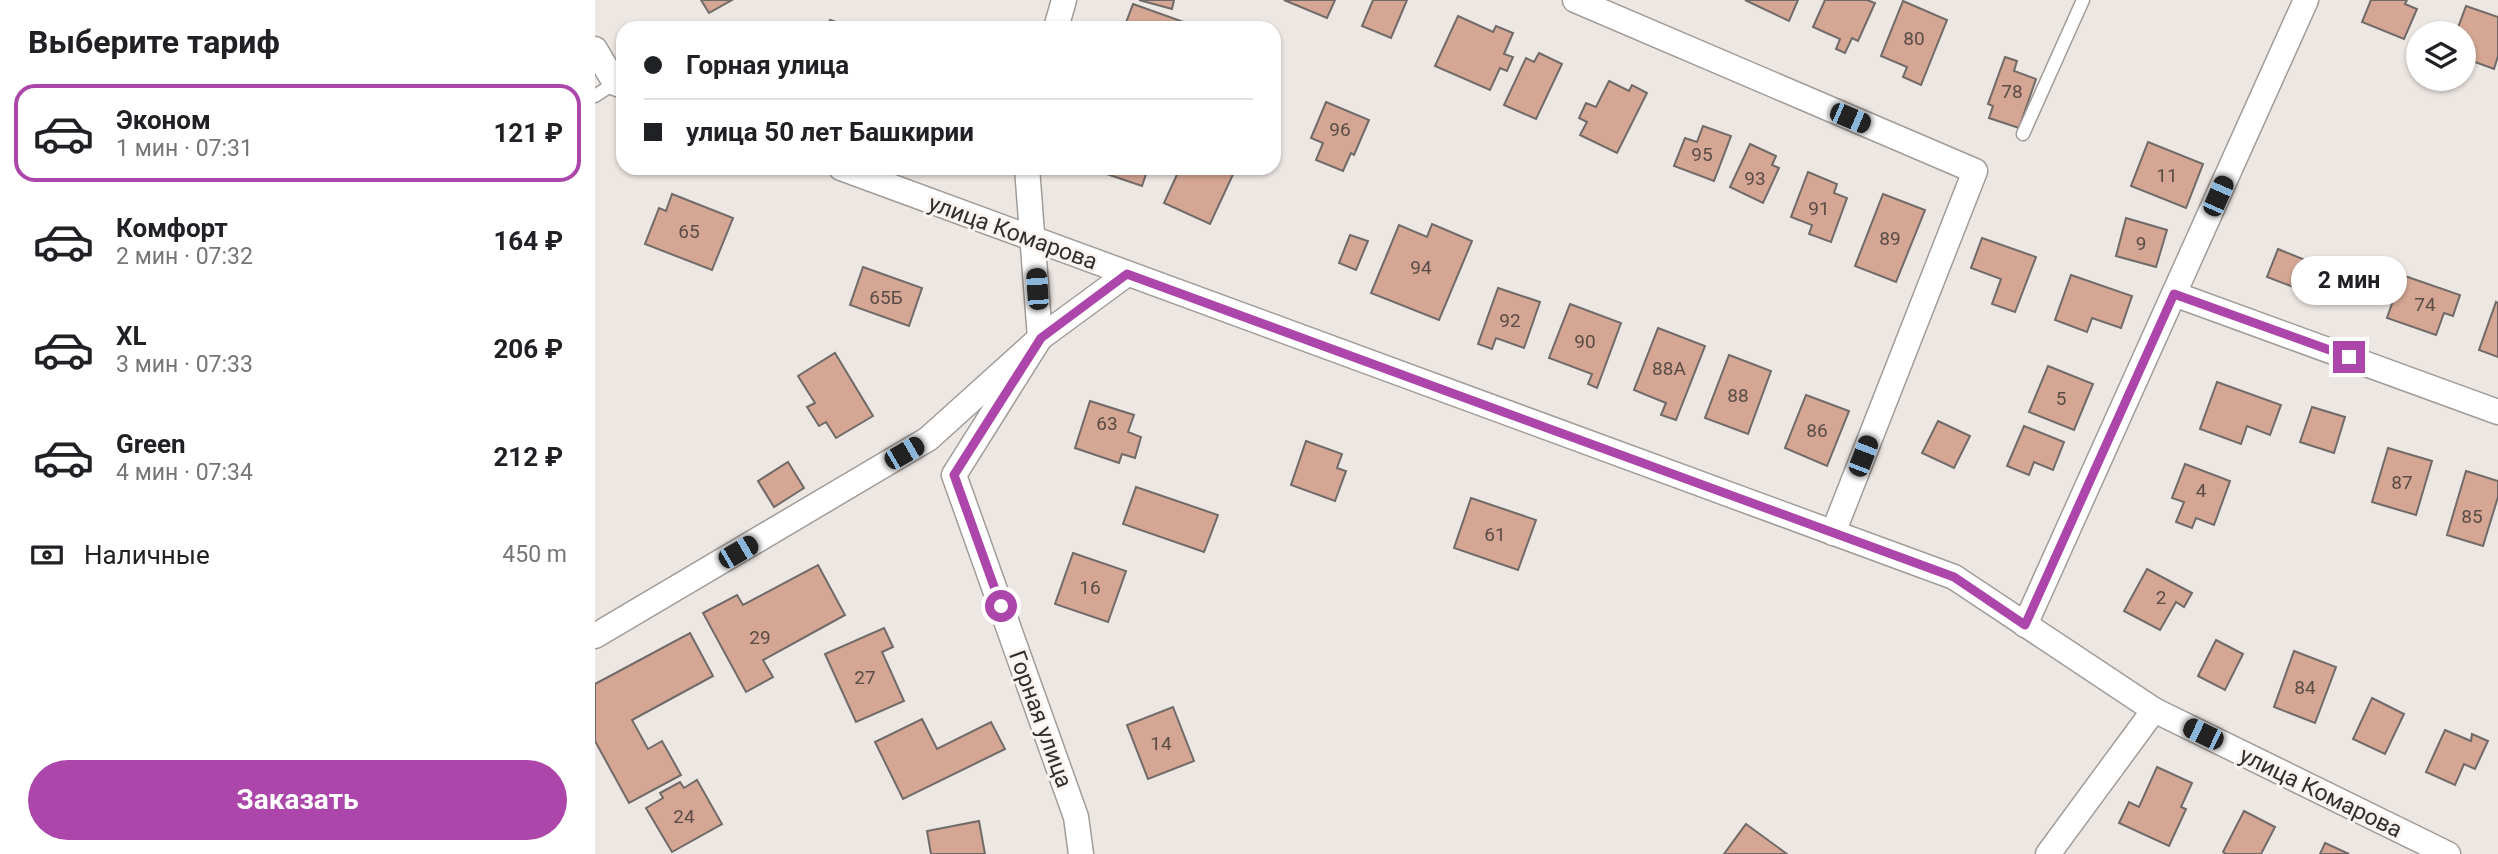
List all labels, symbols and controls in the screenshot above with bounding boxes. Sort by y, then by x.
map controls [2406,21,2476,91]
button: layers [2406,21,2476,91]
text: Выберите тариф [28,23,280,61]
house number: 80 [1903,27,1925,50]
text: Горная улица [686,50,849,80]
house number: 78 [2001,80,2023,103]
car [1827,100,1874,136]
icon: car [32,102,95,165]
text: Эконом [116,105,211,135]
text: улица 50 лет Башкирии [686,117,974,147]
text: 121 ₽ [493,118,563,148]
house number: 96 [1329,118,1351,141]
text: 1 мин · 07:31 [116,135,253,162]
house number: 95 [1691,143,1713,166]
house number: 11 [2156,164,2178,187]
house number: 93 [1744,167,1766,190]
car [2200,173,2237,219]
street label: улица Комарова [925,189,1101,276]
house number: 91 [1808,197,1830,220]
icon: car [32,210,95,273]
text: Комфорт [116,213,228,243]
house number: 65 [678,220,700,243]
text: 164 ₽ [493,226,563,256]
house number: 89 [1879,227,1901,250]
house number: 9 [2136,232,2146,255]
text: 2 мин · 07:32 [116,243,253,270]
house number: 94 [1410,256,1432,279]
callout: 2 мин [2291,256,2407,304]
car [1026,267,1049,311]
text: 2 мин [2318,267,2380,294]
house number: 65Б [869,286,903,309]
house number: 74 [2414,293,2436,316]
house number: 92 [1499,309,1521,332]
icon: car [32,318,95,381]
text: XL [116,321,147,351]
house number: 90 [1574,330,1596,353]
text: 206 ₽ [493,334,563,364]
route end [2333,341,2365,373]
text: 3 мин · 07:33 [116,351,253,378]
house number: 88А [1652,357,1686,380]
house number: 88 [1727,384,1749,407]
house number: 5 [2056,387,2066,410]
house number: 63 [1096,412,1118,435]
house number: 86 [1806,419,1828,442]
icon: car [32,426,95,489]
text: Green [116,429,186,459]
car [881,433,928,473]
car [1846,433,1881,479]
text: 212 ₽ [493,442,563,472]
text: 4 мин · 07:34 [116,459,253,486]
house number: 87 [2391,471,2413,494]
house number: 4 [2196,479,2207,502]
house number: 85 [2461,505,2483,528]
house number: 61 [1484,523,1506,546]
car [715,532,762,572]
icon: cash [28,536,66,574]
text: Наличные [84,540,210,570]
text: 450 m [502,541,567,568]
house number: 16 [1079,576,1101,599]
house number: 2 [2156,586,2166,609]
route start [985,590,1017,622]
house number: 29 [749,626,771,649]
street label: Горная улица [1003,647,1078,791]
house number: 27 [854,666,876,689]
house number: 84 [2294,676,2316,699]
car [2180,715,2227,753]
house number: 14 [1150,732,1172,755]
street label: улица Комарова [2235,741,2407,844]
button: Заказать [28,760,567,840]
house number: 24 [673,805,695,828]

